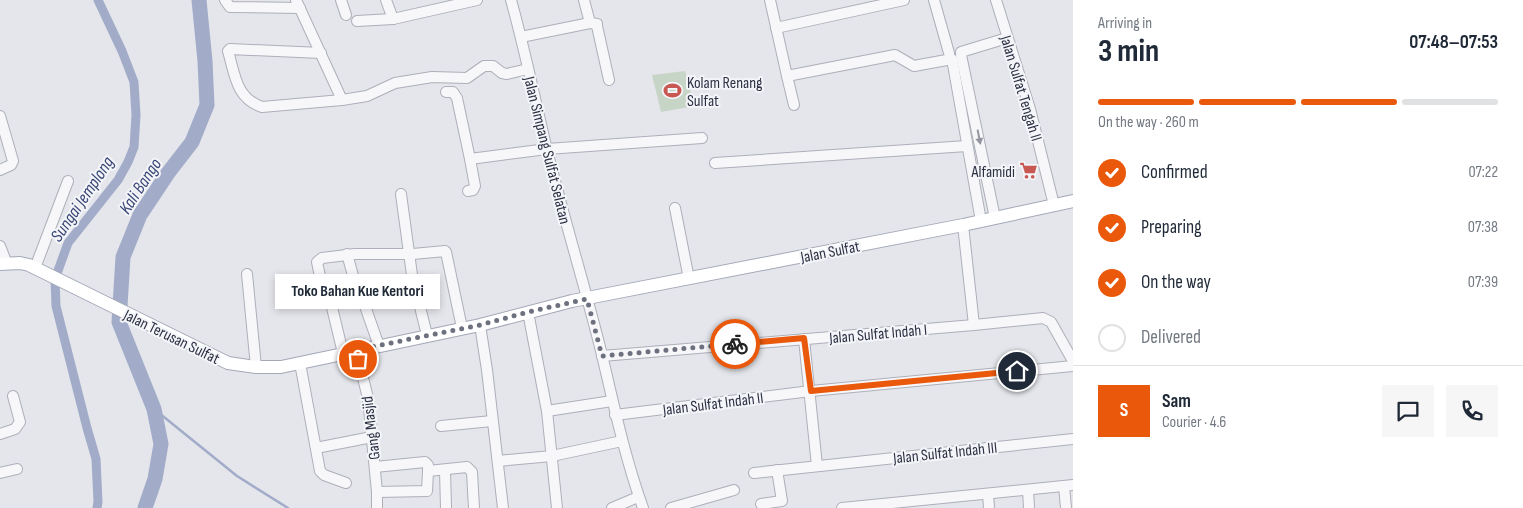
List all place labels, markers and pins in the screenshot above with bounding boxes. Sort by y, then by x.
place label: Kolam Renang Sulfat [687,74,762,111]
sports icon: Kolam Renang Sulfat [663,81,683,101]
supermarket icon: Alfamidi [1019,161,1039,181]
place label: Alfamidi [970,163,1015,182]
callout: Toko Bahan Kue Kentori [276,274,440,309]
pin [337,338,379,380]
pin [996,350,1038,392]

